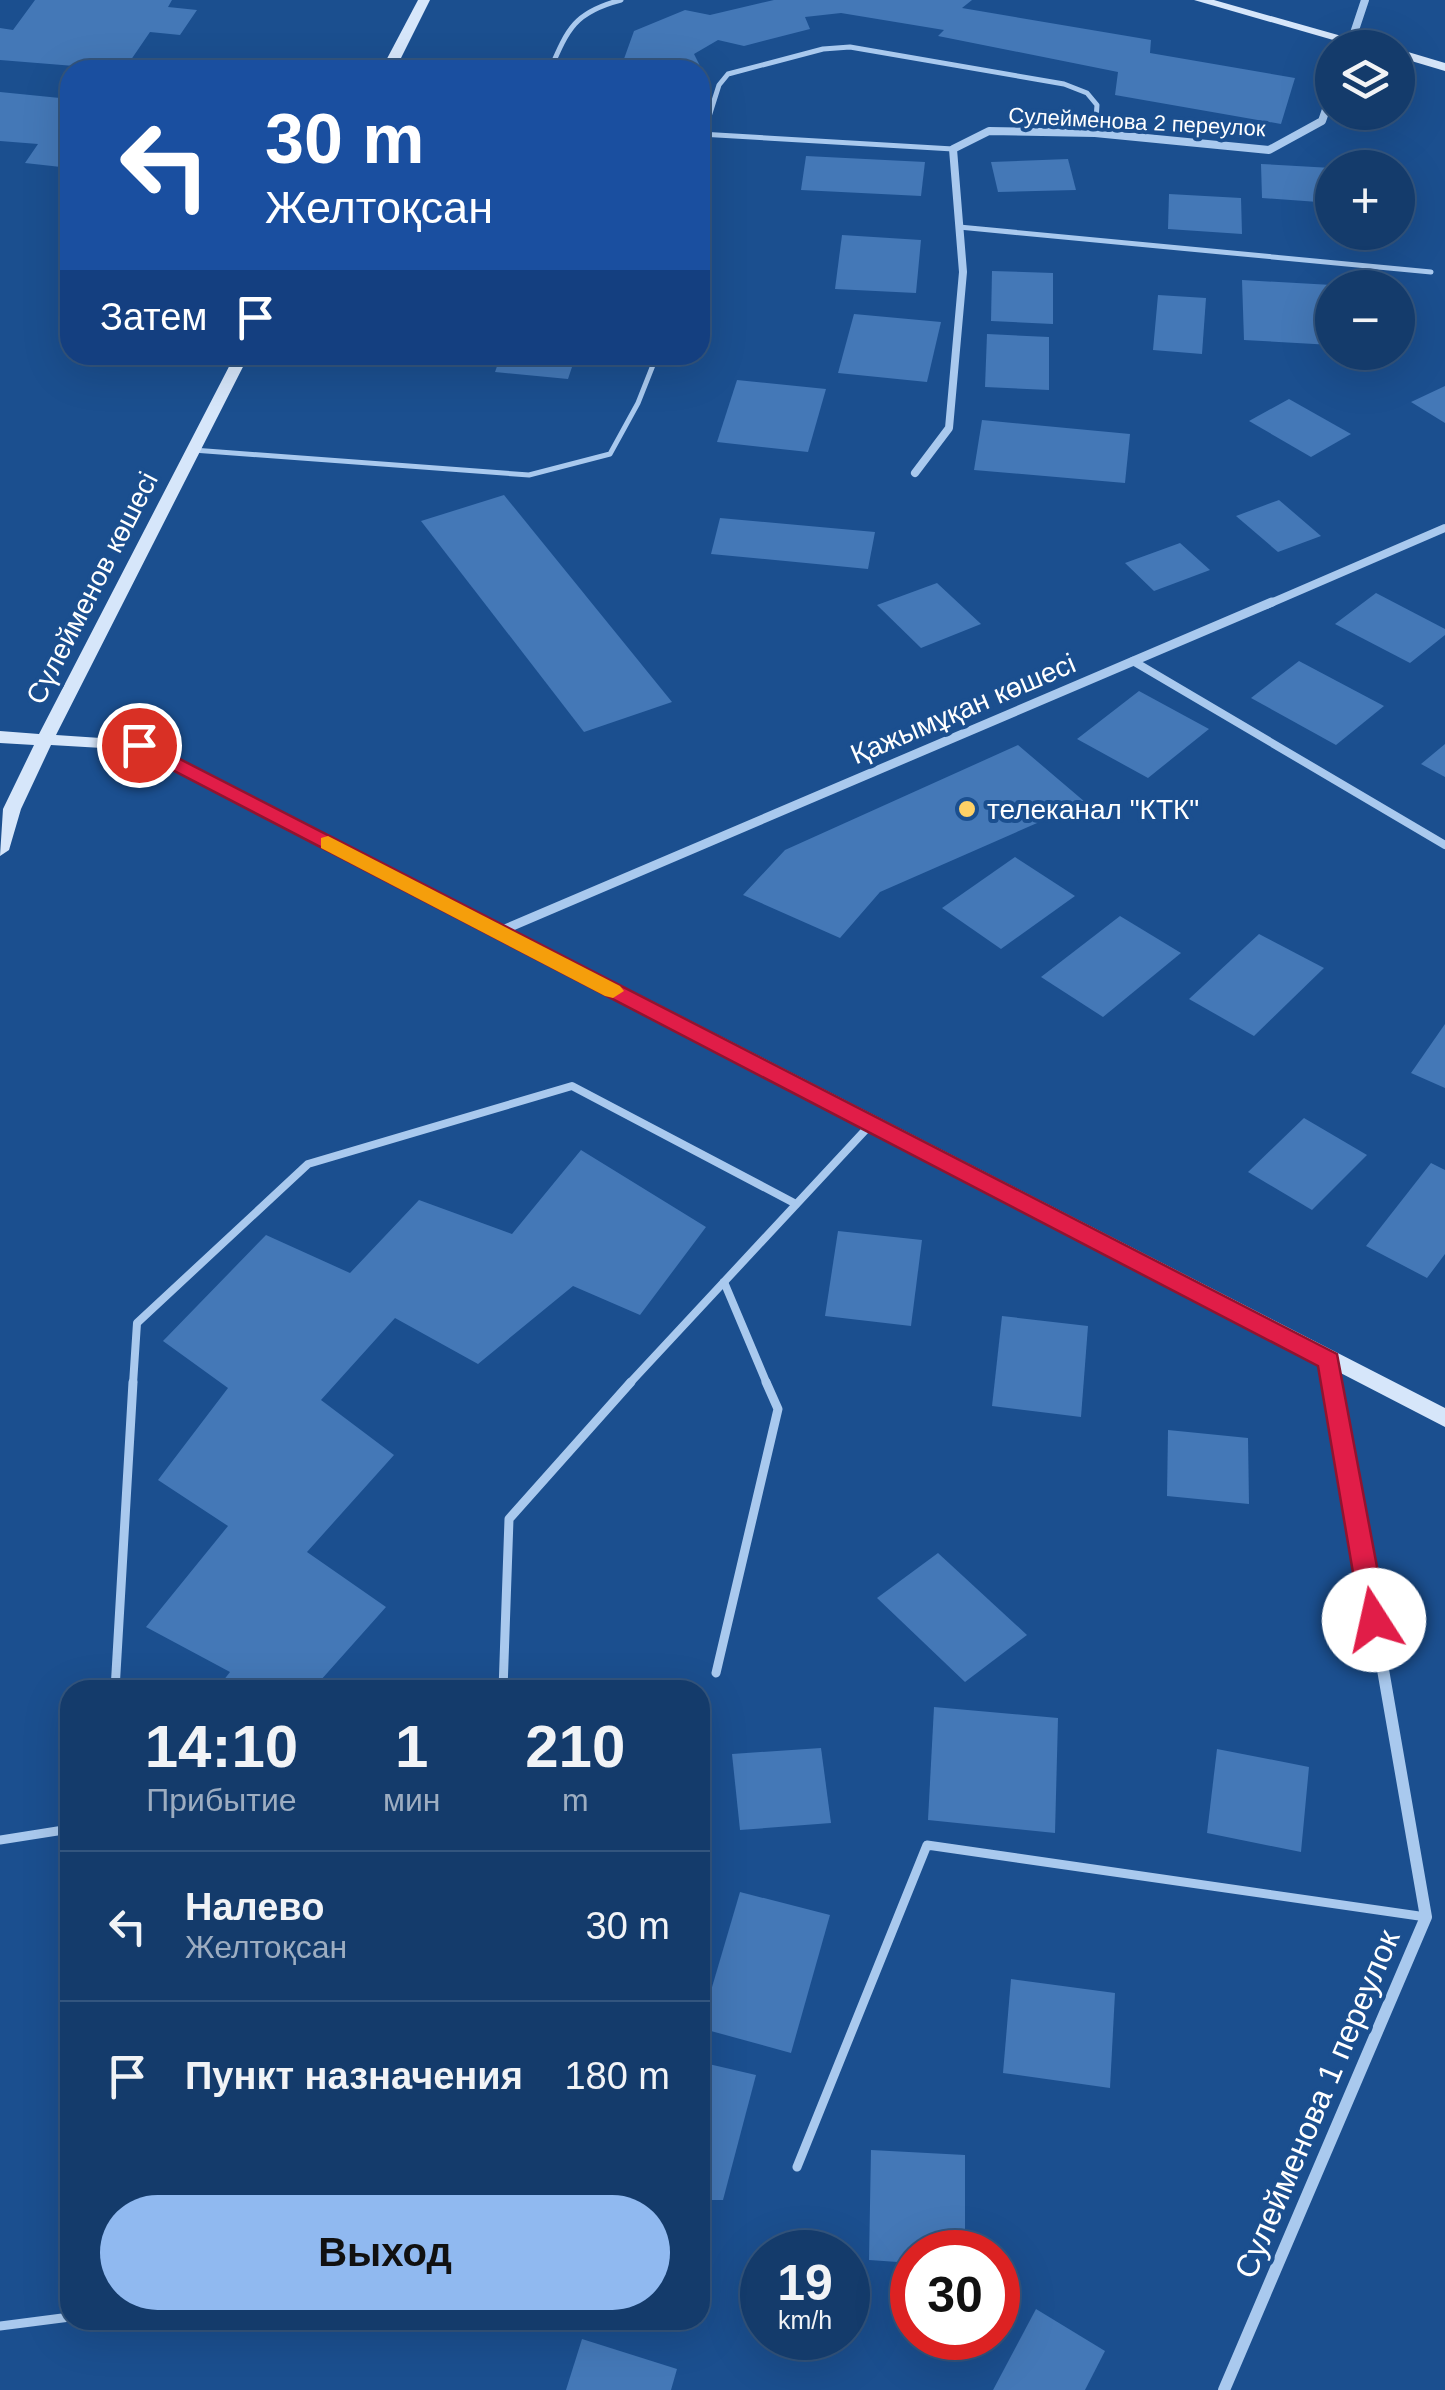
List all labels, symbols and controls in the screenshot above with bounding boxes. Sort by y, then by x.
map controls [1315,30,1415,370]
button: layers [1315,30,1415,130]
icon: left [100,100,230,230]
text: 30 m [265,100,425,178]
street label: Сулейменова 2 переулок [1008,103,1267,141]
button: + [1315,150,1415,250]
text: Желтоқсан [265,182,493,233]
button: − [1315,270,1415,370]
icon: arrive [228,290,283,345]
text: Затем [100,296,208,338]
street label: Сүлейменов көшесі [20,467,164,709]
street label: Қажымұқан көшесі [846,648,1080,770]
pin [97,703,182,788]
icon: arrive [112,718,167,773]
place label: телеканал "КТК" [987,794,1199,825]
marker: телеканал "КТК" [956,798,978,820]
position arrow [1322,1568,1426,1672]
text: 14:10 [145,1713,298,1780]
text: 1 [395,1713,428,1780]
text: 210 [525,1713,625,1780]
text: Прибытие [146,1782,297,1818]
text: мин [383,1782,440,1818]
text: m [562,1782,589,1818]
text: Налево [185,1886,324,1928]
icon: left [100,1899,155,1954]
text: 30 m [586,1905,670,1947]
street label: Сулейменова 1 переулок [1227,1924,1407,2283]
text: Желтоқсан [185,1929,347,1965]
icon: arrive [100,2049,155,2104]
text: Пункт назначения [185,2055,523,2097]
text: 180 m [564,2055,670,2097]
button: Выход [100,2195,670,2310]
speed limit sign: 30 [890,2230,1020,2360]
text: 19 [777,2255,833,2311]
text: km/h [778,2306,832,2334]

